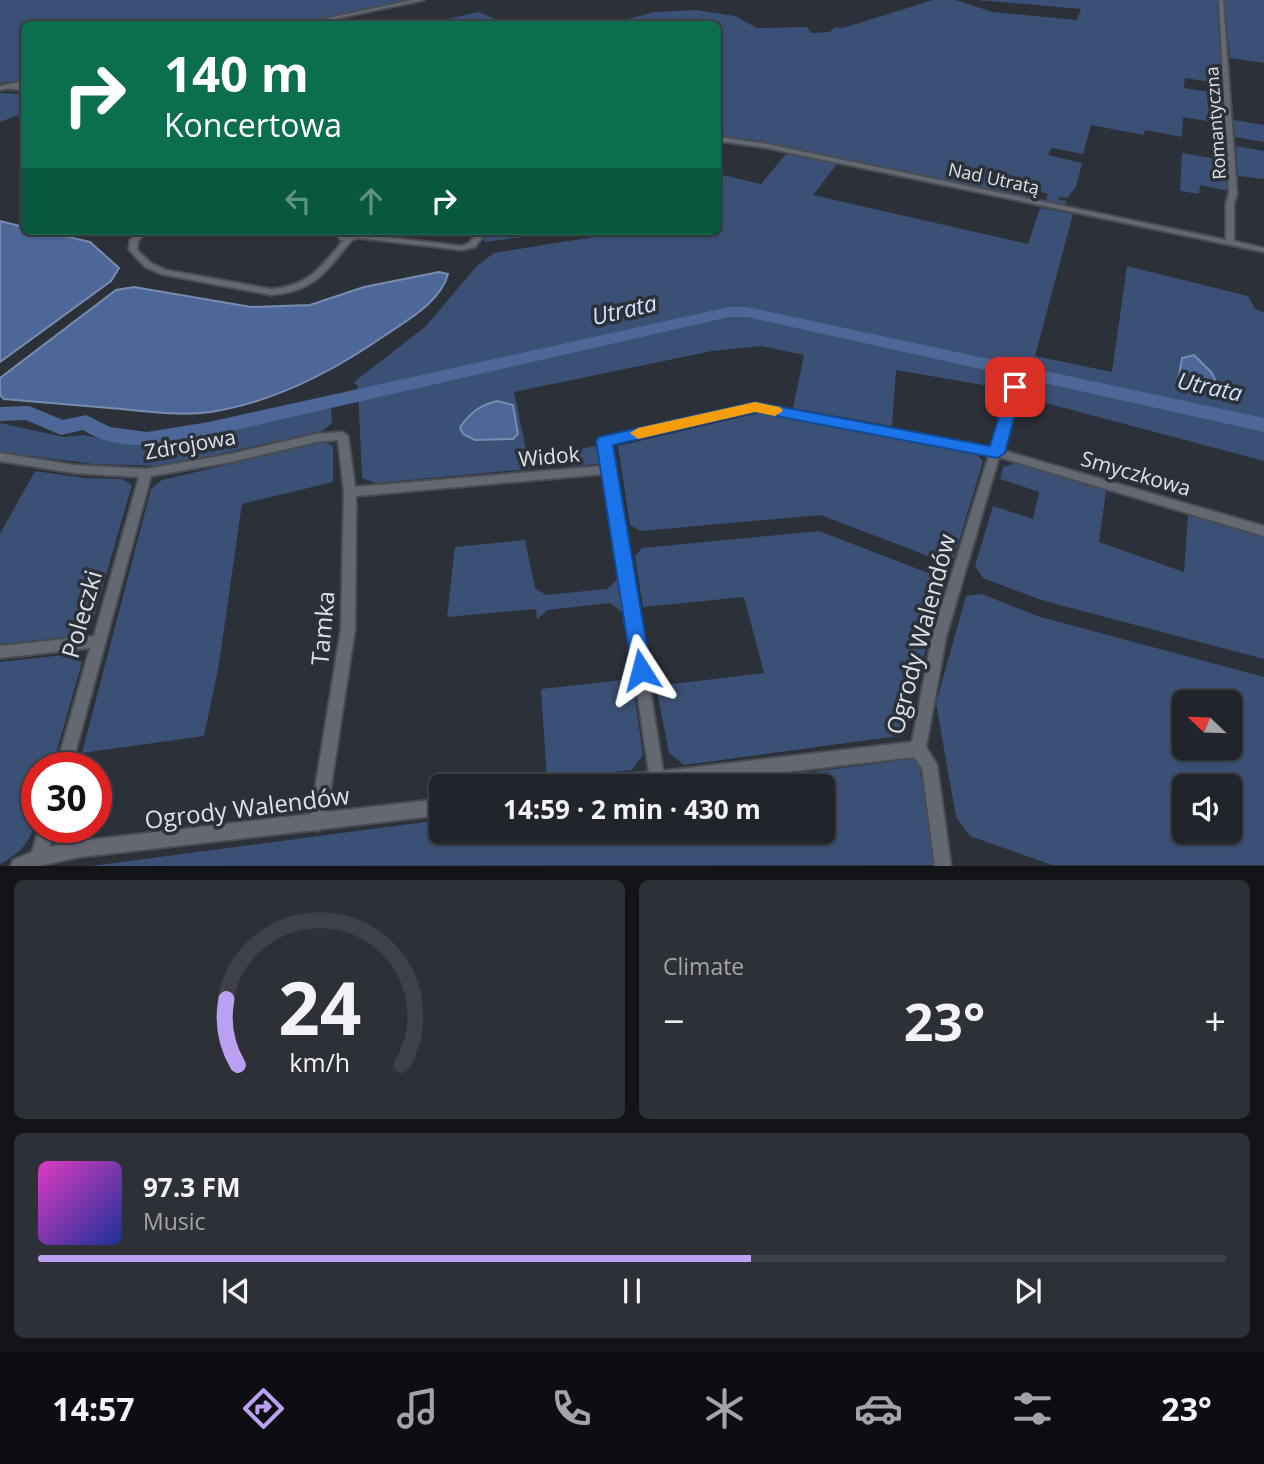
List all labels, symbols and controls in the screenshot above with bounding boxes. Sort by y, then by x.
text: 140 m [164,40,309,106]
icon: right [49,49,140,140]
street label: Romantyczna [1199,66,1231,180]
text: Koncertowa [164,103,342,146]
street label: Nad Utratą [946,157,1042,199]
icon: left [279,182,317,220]
icon: ahead [352,182,390,220]
icon: right [425,182,463,220]
water label: Utrata [588,286,660,332]
pin [985,357,1045,417]
water label: Utrata [1174,364,1246,408]
icon: arrive [996,368,1034,406]
street label: Zdrojowa [142,422,238,466]
street label: Widok [517,439,581,473]
street label: Smyczkowa [1078,444,1194,502]
street label: Ogrody Walendów [877,530,963,738]
street label: Poleczki [53,566,109,662]
street label: Tamka [302,589,342,667]
position arrow [604,633,678,707]
north arrow [1172,690,1242,760]
map controls [1172,690,1242,844]
speed limit sign: 30 [21,752,112,843]
button: sound [1172,774,1242,844]
street label: Ogrody Walendów [143,778,352,836]
text: 14:59 · 2 min · 430 m [503,791,761,827]
text: Climate [663,950,744,982]
text: 24 [278,958,361,1057]
text: 23° [904,985,985,1056]
text: − [663,994,685,1046]
text: + [1204,994,1226,1046]
text: km/h [289,1045,350,1079]
text: 97.3 FM [143,1169,241,1205]
text: Music [143,1205,206,1237]
icon: previous [217,1272,255,1310]
icon: pause [613,1272,651,1310]
icon: next [1009,1272,1047,1310]
icon: directions [239,1384,288,1433]
icon: music [393,1384,442,1433]
icon: phone [547,1384,596,1433]
icon: climate [700,1384,749,1433]
icon: car [854,1384,903,1433]
icon: filters [1008,1384,1057,1433]
text: 14:57 [52,1387,135,1430]
text: 23° [1161,1387,1212,1430]

